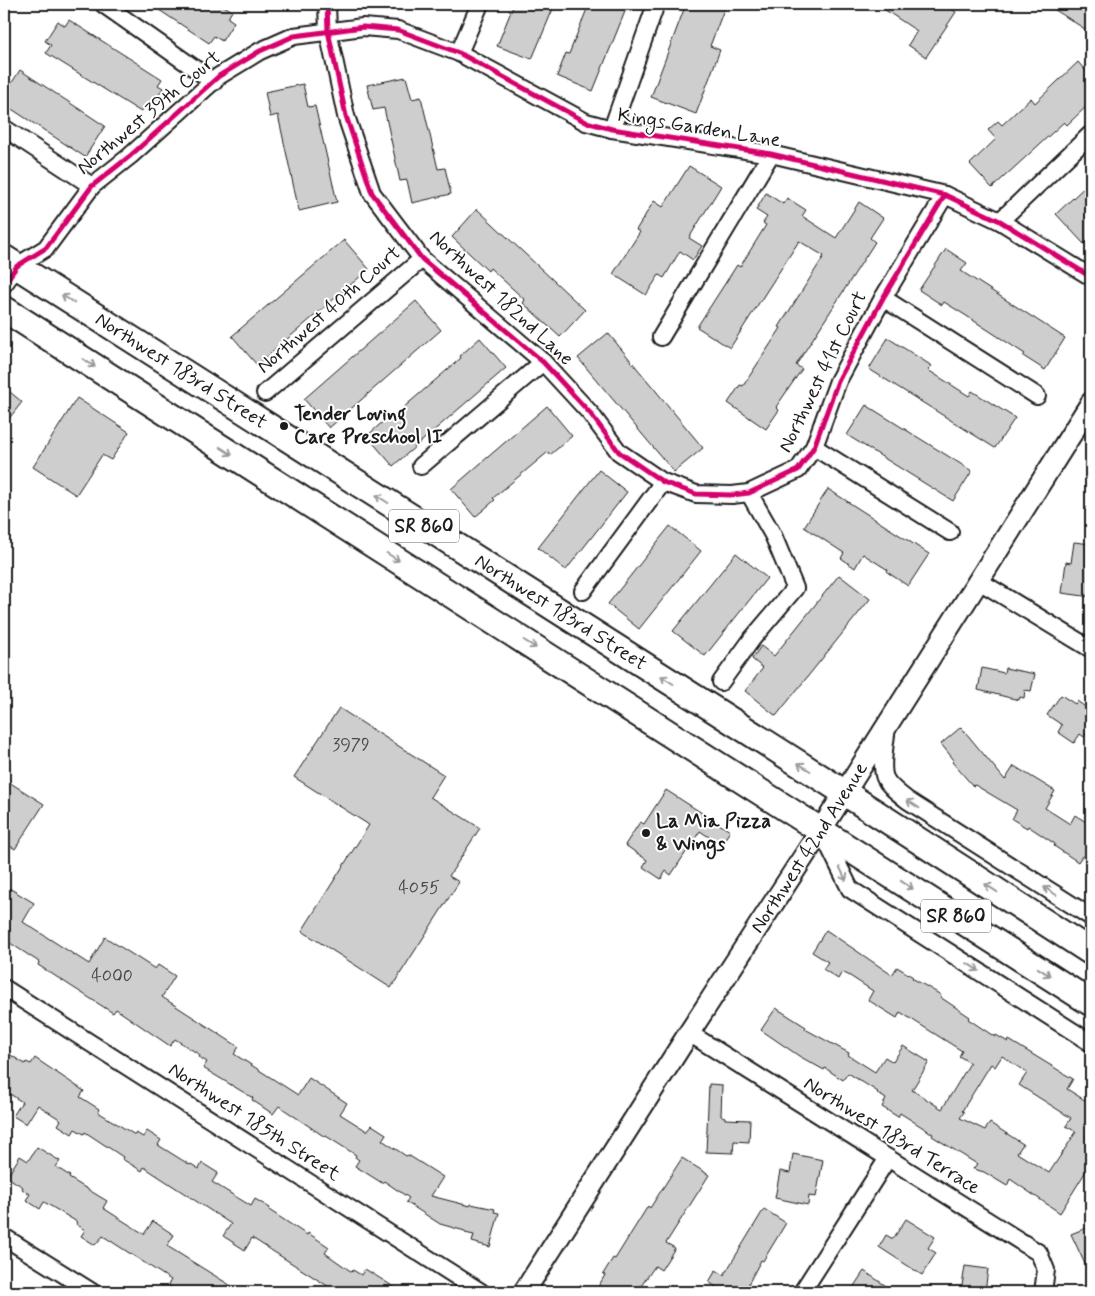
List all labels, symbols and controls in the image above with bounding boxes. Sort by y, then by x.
street label: Northwest 39th Court [71,45,227,181]
street label: Kings Garden Lane [615,102,783,155]
street label: Northwest 182nd Lane [423,224,579,372]
street label: Northwest 40th Court [251,240,407,380]
street label: Northwest 41st Court [772,287,874,457]
one-way arrow [61,293,75,303]
street label: Northwest 183rd Street [90,306,273,436]
one-way arrow [82,358,96,369]
place label: Tender Loving Care Preschool II [294,401,443,451]
marker: Tender Loving Care Preschool II [278,420,290,432]
one-way arrow [219,446,233,456]
one-way arrow [375,494,389,504]
road number: SR 860 [389,510,459,542]
street label: Northwest 183rd Street [470,547,652,677]
one-way arrow [385,552,399,562]
one-way arrow [522,640,536,650]
one-way arrow [660,675,674,685]
house number: 3979 [332,733,370,757]
street label: Northwest 42nd Avenue [744,757,874,938]
one-way arrow [797,762,811,772]
one-way arrow [906,799,920,809]
place label: La Mia Pizza & Wings [656,808,771,860]
marker: La Mia Pizza & Wings [640,827,652,839]
one-way arrow [839,866,848,881]
house number: 4055 [398,876,440,900]
one-way arrow [899,880,913,890]
one-way arrow [985,883,999,893]
one-way arrow [1043,886,1057,897]
road number: SR 860 [921,899,991,932]
one-way arrow [966,963,980,973]
house number: 4000 [91,964,133,988]
one-way arrow [1036,968,1050,978]
street label: Northwest 185th Street [163,1056,345,1188]
street label: Northwest 183rd Terrace [798,1070,986,1202]

